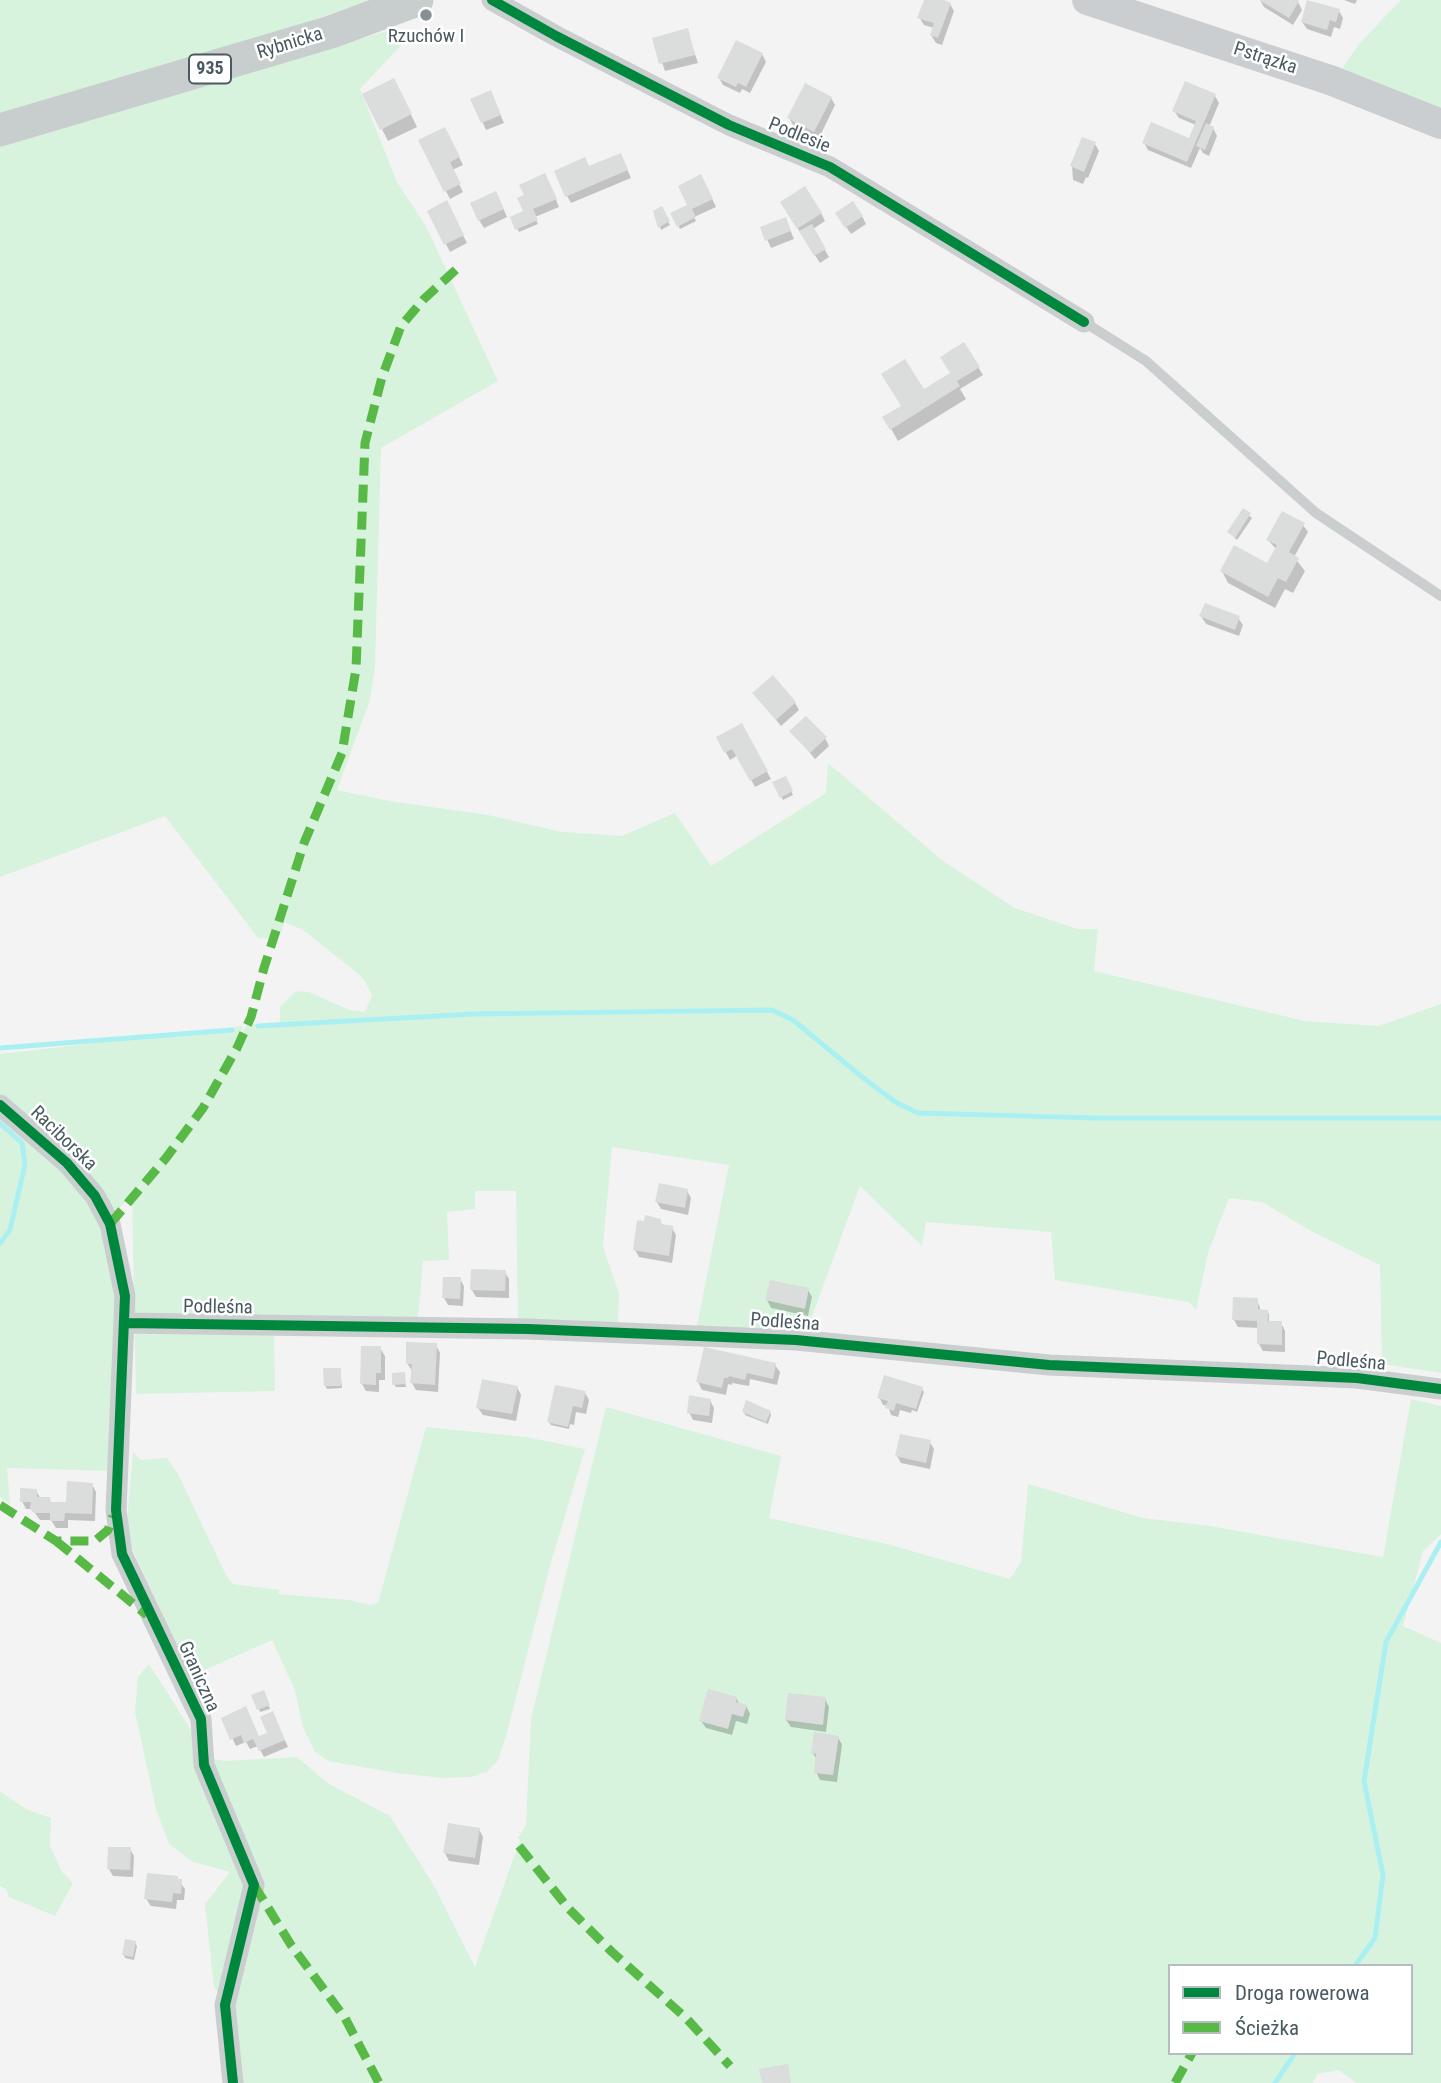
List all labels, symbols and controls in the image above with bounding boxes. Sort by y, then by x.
marker: Rzuchów I [418,7,434,23]
street label: Rybnicka [254,23,326,65]
place label: Rzuchów I [388,26,464,48]
street label: Pstrązka [1230,38,1300,80]
road number: 935 [189,55,231,84]
street label: Podlesie [765,113,833,159]
street label: Raciborska [25,1102,101,1176]
street label: Podleśna [183,1296,253,1320]
street label: Podleśna [749,1309,821,1337]
street label: Podleśna [1315,1348,1387,1376]
street label: Graniczna [172,1638,224,1716]
legend [1168,1964,1413,2055]
text: Droga rowerowa [1235,1981,1370,2005]
text: Ścieżka [1235,2016,1299,2040]

